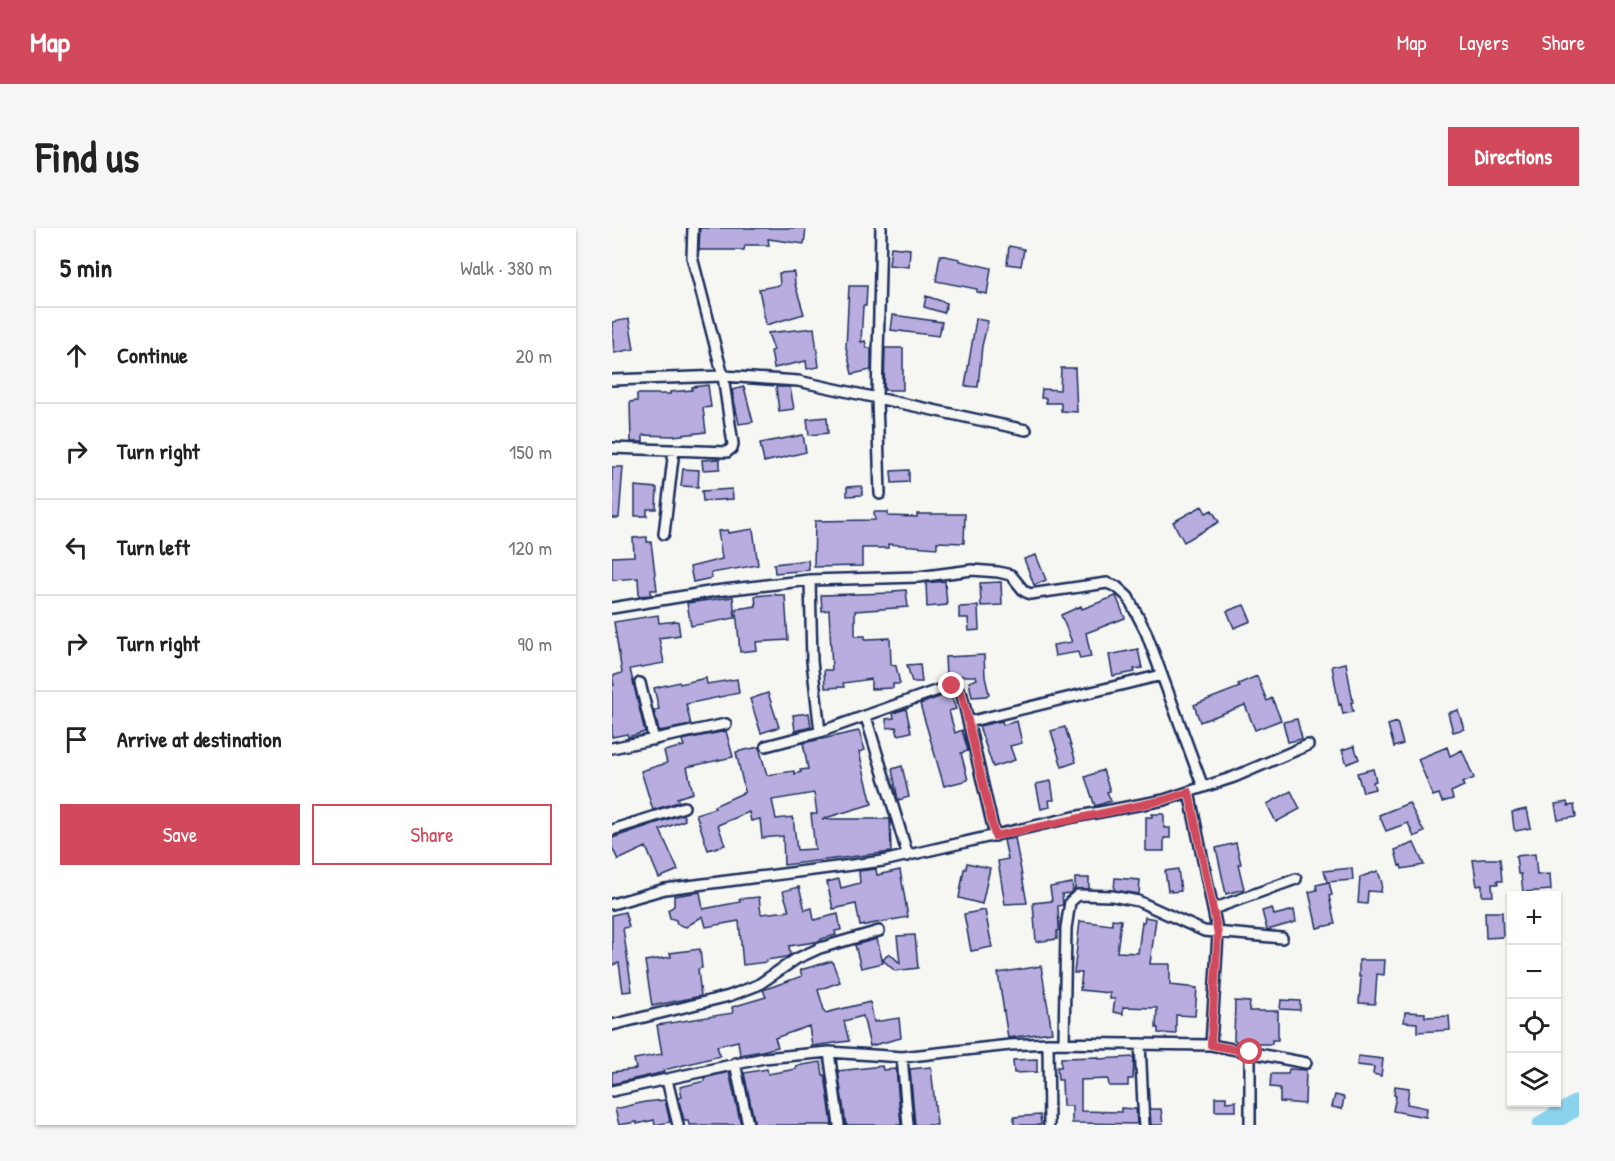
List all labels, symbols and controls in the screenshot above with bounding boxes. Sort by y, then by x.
text: Map [30,23,70,61]
text: Map [1397,28,1426,57]
text: Layers [1459,28,1509,57]
text: Share [1542,28,1585,57]
button: Directions [1448,127,1579,186]
text: Find us [36,128,139,185]
text: 5 min [60,250,112,285]
text: Walk · 380 m [460,254,552,281]
icon: ahead [60,339,93,372]
text: Continue [117,340,188,370]
text: 20 m [515,342,552,369]
icon: right [60,435,93,468]
text: Turn right [117,436,200,466]
text: 150 m [509,438,552,465]
icon: left [60,531,93,564]
text: Turn left [117,532,190,562]
text: 120 m [508,534,552,561]
icon: right [60,627,93,660]
text: Turn right [117,628,200,658]
text: 90 m [518,630,552,657]
route end [938,672,964,698]
icon: arrive [60,723,93,756]
text: Arrive at destination [117,724,282,754]
button: Save [60,804,300,865]
button: Share [312,804,552,865]
map controls [1507,891,1561,1107]
button: + [1507,891,1561,945]
button: − [1507,945,1561,999]
button: locate [1507,999,1561,1053]
route start [1236,1038,1262,1064]
button: layers [1507,1053,1561,1107]

